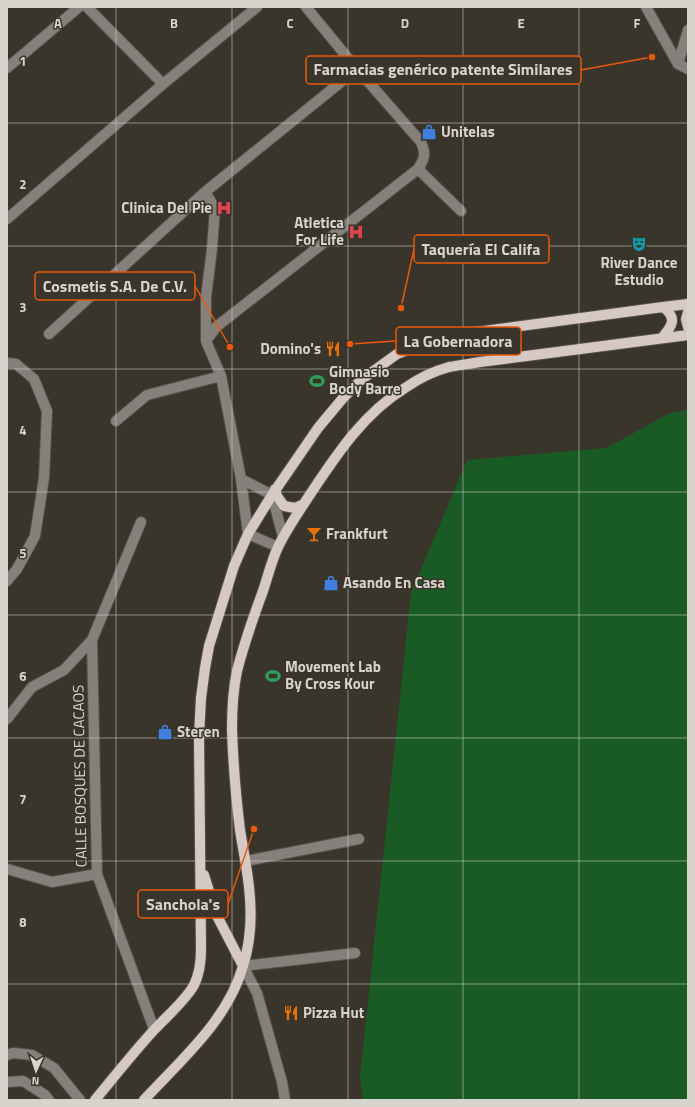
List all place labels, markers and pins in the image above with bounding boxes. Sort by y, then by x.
callout: Farmacias genérico patente Similares [306,56,581,84]
place label: Unitelas [441,120,495,143]
shop icon: Unitelas [420,123,438,141]
place label: Clinica Del Pie [121,196,212,219]
hospital icon: Clinica Del Pie [215,199,233,217]
place label: Atletica For Life [294,211,344,251]
hospital icon: Atletica For Life [347,223,365,241]
callout: Taquería El Califa [414,235,549,263]
theatre icon: River Dance Estudio [630,235,648,253]
place label: River Dance Estudio [601,251,678,291]
callout: Cosmetis S.A. De C.V. [35,272,195,300]
callout: La Gobernadora [396,327,521,355]
place label: Domino's [260,337,321,360]
restaurant icon: Domino's [324,340,342,358]
place label: Gimnasio Body Barre [329,360,401,400]
sports icon: Gimnasio Body Barre [308,372,326,390]
place label: Frankfurt [326,522,388,545]
bar icon: Frankfurt [305,525,323,543]
place label: Asando En Casa [343,571,445,594]
shop icon: Asando En Casa [322,574,340,592]
place label: Movement Lab By Cross Kour [285,655,381,695]
sports icon: Movement Lab By Cross Kour [264,667,282,685]
place label: Steren [177,720,220,743]
shop icon: Steren [156,723,174,741]
callout: Sanchola's [138,890,228,918]
place label: Pizza Hut [303,1001,365,1024]
restaurant icon: Pizza Hut [282,1004,300,1022]

